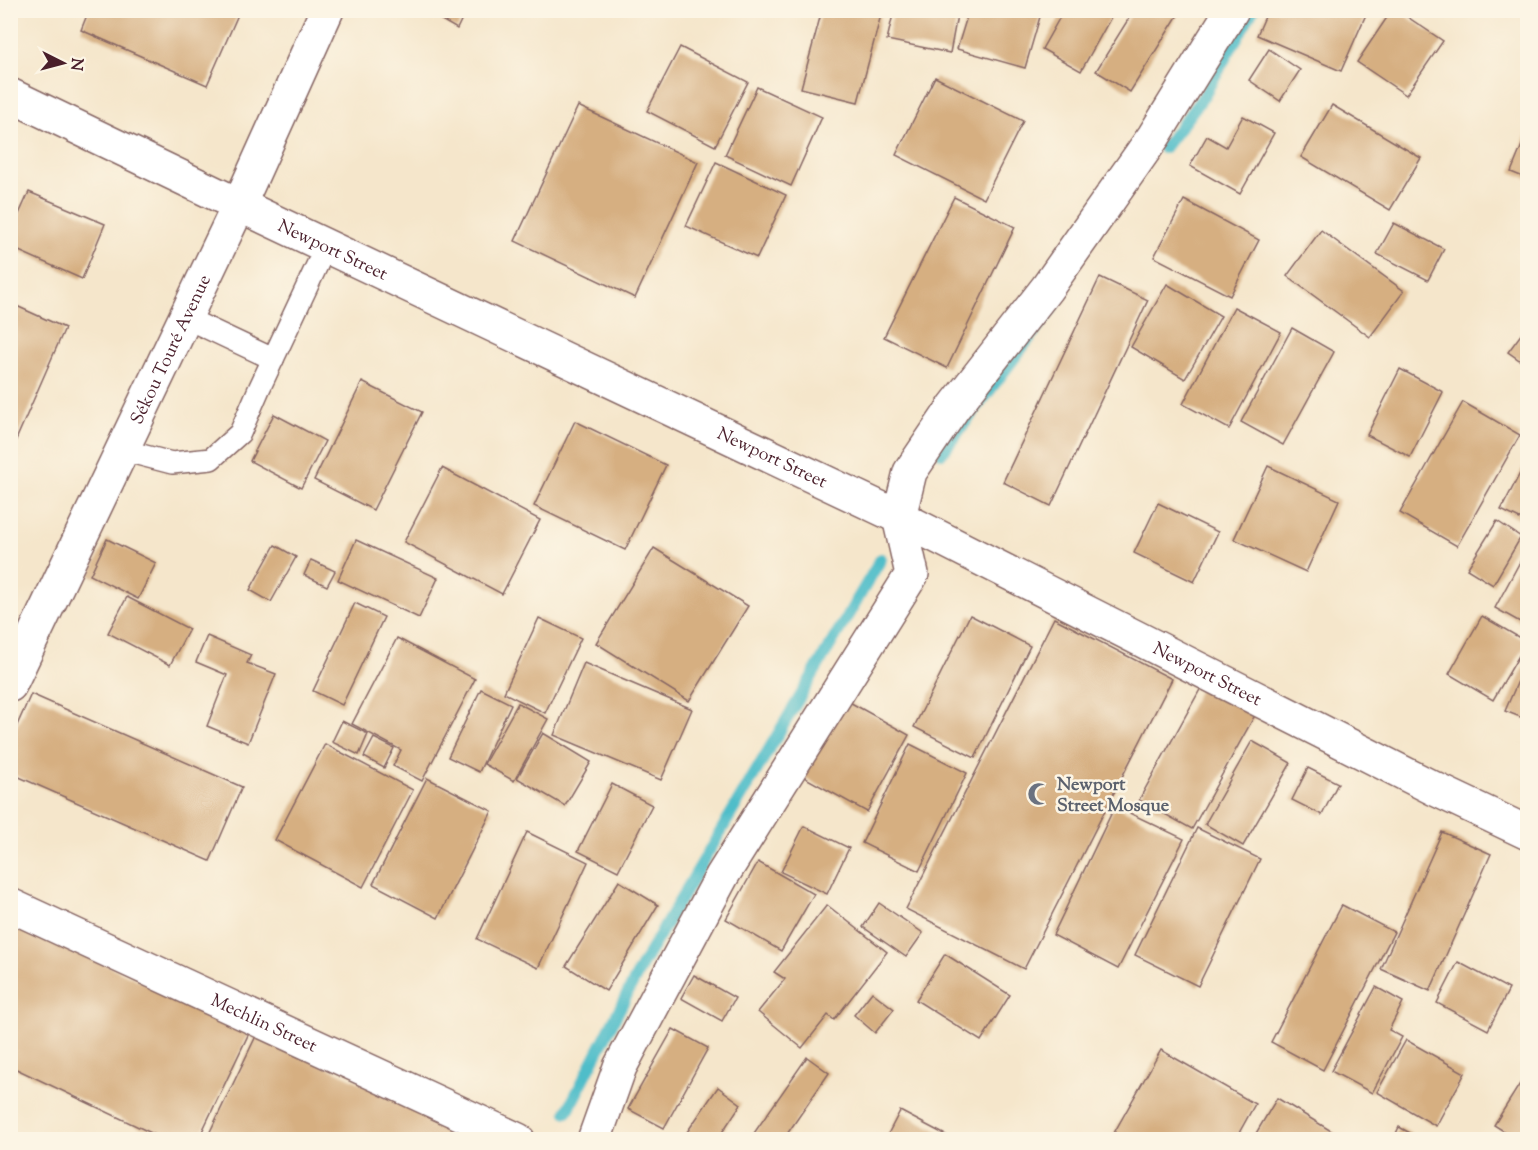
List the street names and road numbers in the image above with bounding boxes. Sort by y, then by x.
street label: Newport Street [273,214,391,288]
street label: Sékou Touré Avenue [125,271,219,429]
street label: Newport Street [712,422,831,496]
street label: Newport Street [1148,637,1265,714]
street label: Mechlin Street [206,989,321,1060]

